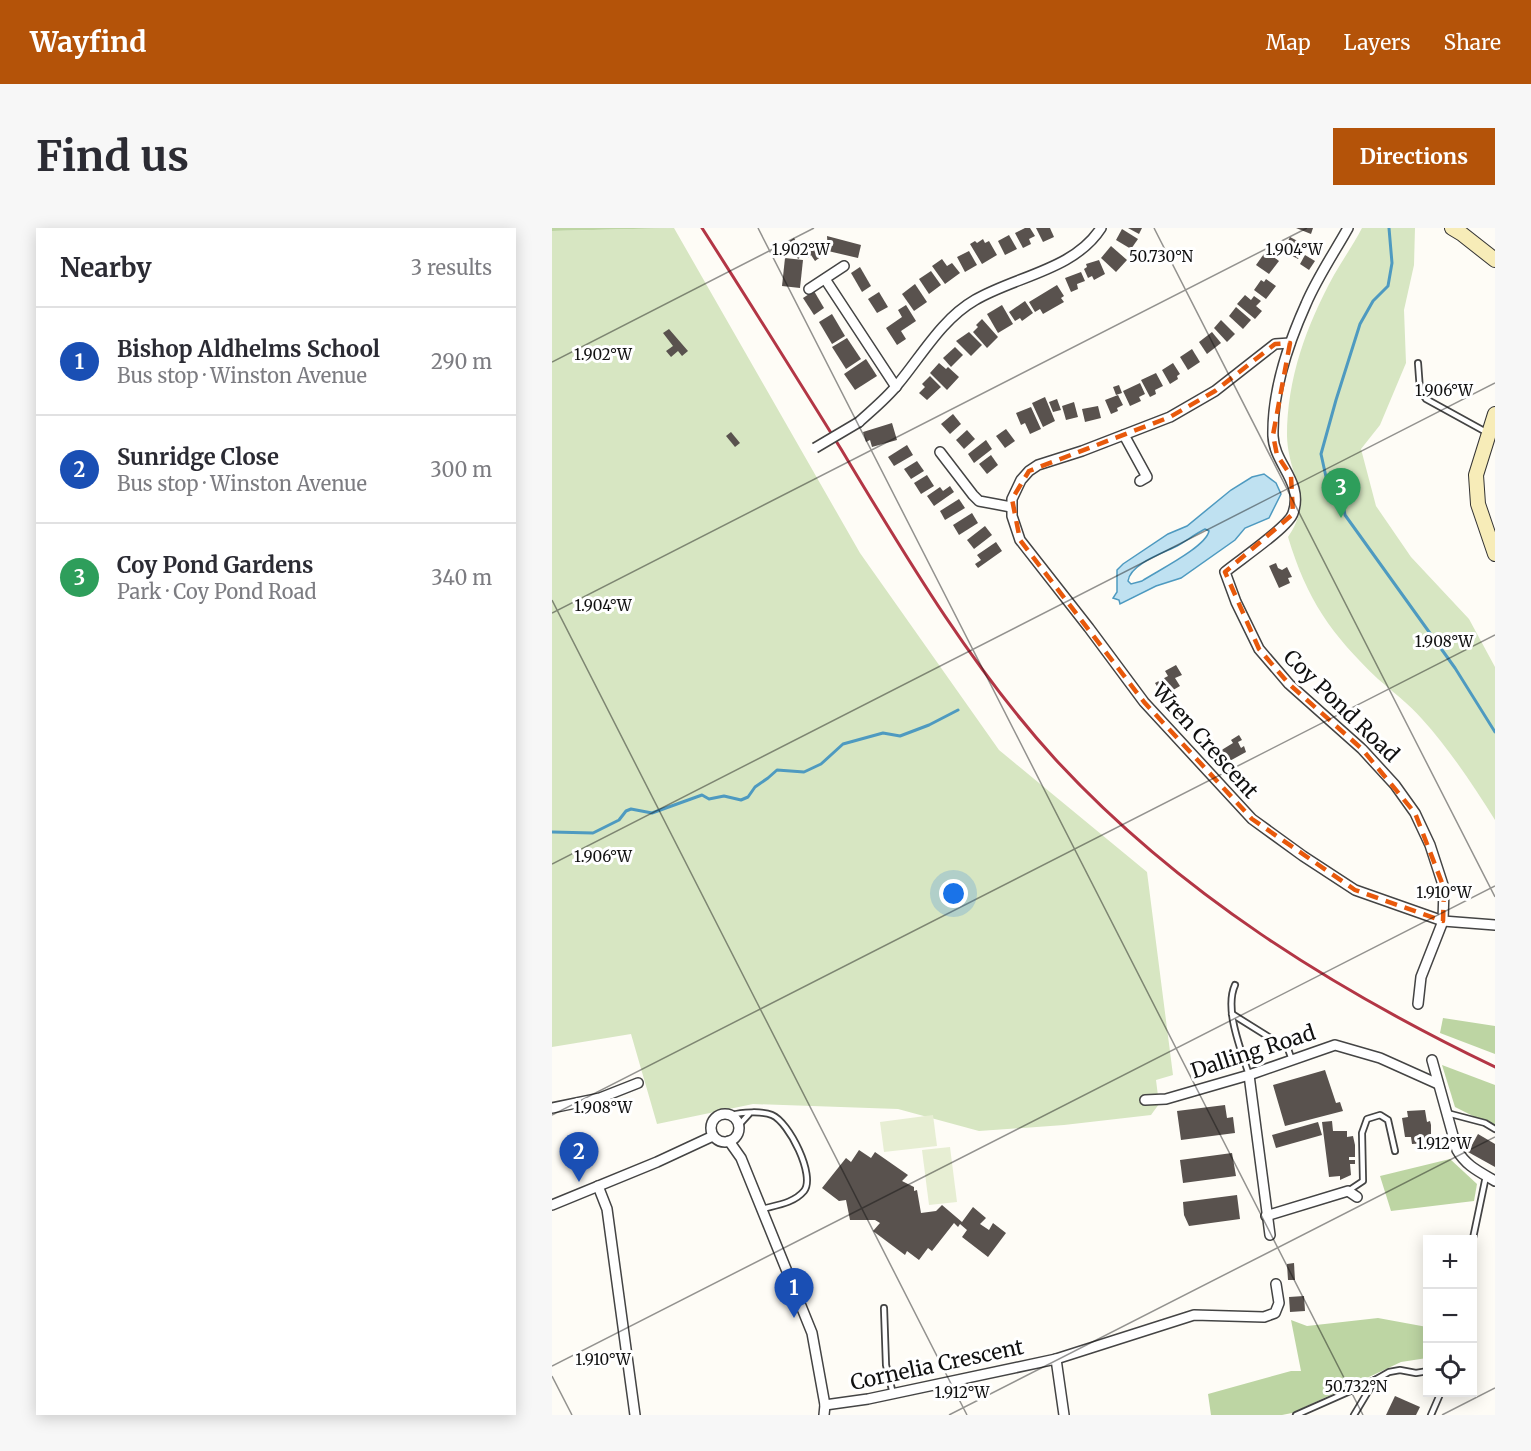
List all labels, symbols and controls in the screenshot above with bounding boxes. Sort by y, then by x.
text: Wayfind [30,24,146,60]
text: Map [1266,29,1311,56]
text: Layers [1344,29,1411,56]
text: Share [1444,29,1501,56]
button: Directions [1333,128,1495,185]
text: Find us [36,130,189,182]
text: 1.902°W [772,240,831,259]
text: 1.904°W [1265,240,1324,259]
text: 50.730°N [1129,247,1193,266]
text: Nearby [60,251,152,284]
text: 3 results [411,255,492,280]
text: Bishop Aldhelms School [117,335,380,363]
text: 1.902°W [574,345,633,364]
text: 1 [75,349,84,374]
text: 290 m [431,349,492,374]
text: Bus stop · Winston Avenue [117,363,367,388]
text: 1.906°W [1415,381,1474,400]
text: Sunridge Close [117,443,279,471]
text: 2 [74,457,85,482]
text: 300 m [430,457,492,482]
pin: 3 [1322,468,1360,518]
text: Bus stop · Winston Avenue [117,471,367,496]
text: Coy Pond Gardens [117,551,313,579]
text: 3 [74,565,85,590]
text: 340 m [431,565,492,590]
text: Park · Coy Pond Road [117,579,317,604]
text: 1.904°W [574,596,633,615]
text: 1.908°W [1415,632,1474,651]
street label: Coy Pond Road [1278,644,1405,768]
street label: Wren Crescent [1146,677,1264,804]
text: 1.906°W [574,847,633,866]
your location [939,879,968,908]
text: 1.910°W [1416,883,1473,902]
street label: Dalling Road [1187,1019,1319,1084]
text: 1.908°W [574,1098,633,1117]
pin: 2 [560,1132,598,1182]
text: 1.912°W [1417,1134,1472,1153]
map controls [1423,1235,1477,1397]
button: + [1423,1235,1477,1289]
pin: 1 [774,1268,814,1318]
button: − [1423,1289,1477,1343]
street label: Cornelia Crescent [848,1333,1026,1396]
button: locate [1423,1343,1477,1397]
text: 1.910°W [575,1350,632,1369]
text: 50.732°N [1325,1377,1388,1396]
text: 1.912°W [935,1383,990,1402]

